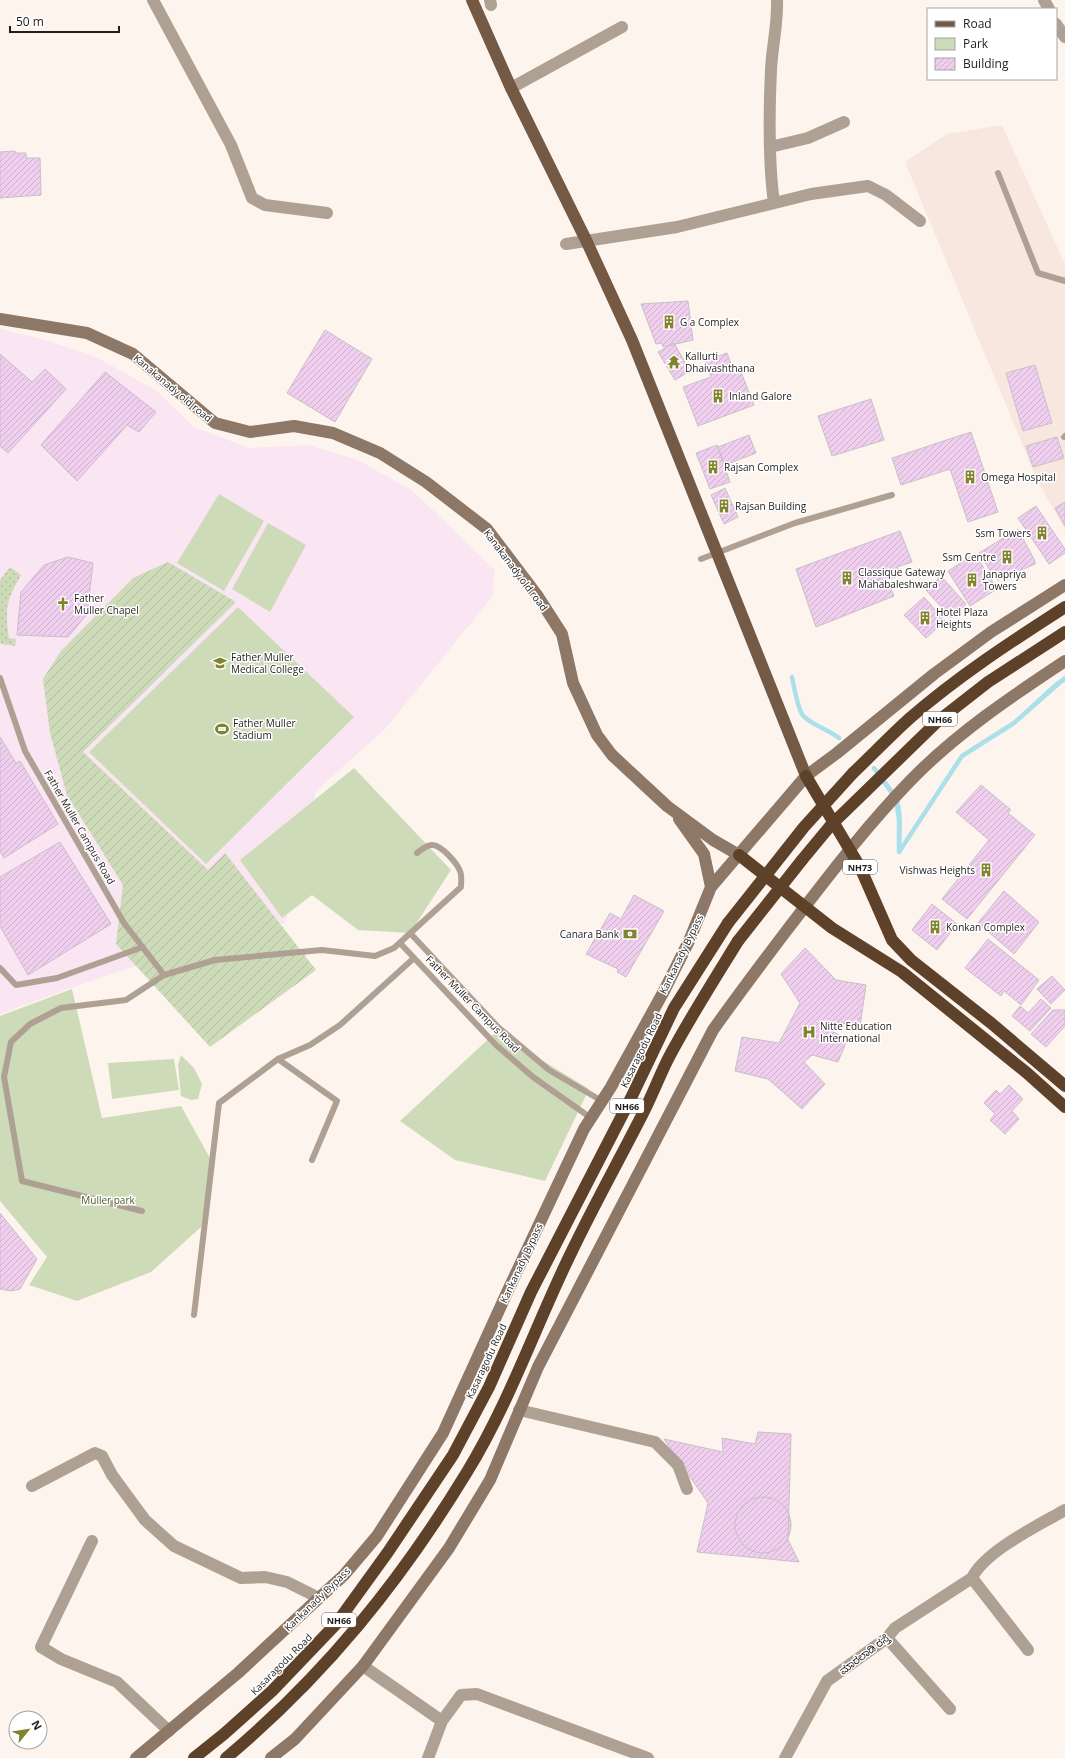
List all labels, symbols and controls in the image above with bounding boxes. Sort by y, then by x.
scale bar [10,8,119,34]
legend [927,8,1057,80]
text: 50 m [16,13,44,30]
text: Road [963,15,992,32]
text: Park [963,35,989,52]
text: Building [963,55,1009,72]
building icon: G a Complex [661,314,677,330]
place label: G a Complex [680,315,740,329]
place label: Kallurti Dhaivashthana [685,349,755,375]
street label: Kanakanady old road [131,351,215,425]
temple icon: Kallurti Dhaivashthana [666,354,682,370]
building icon: Inland Galore [710,388,726,404]
place label: Inland Galore [729,389,792,403]
building icon: Rajsan Complex [705,459,721,475]
place label: Rajsan Complex [724,460,799,474]
building icon: Omega Hospital [962,469,978,485]
place label: Omega Hospital [981,470,1056,484]
building icon: Rajsan Building [716,498,732,514]
place label: Rajsan Building [735,499,807,513]
building icon: Ssm Towers [1034,525,1050,541]
street label: Kanakanady old road [481,526,551,614]
place label: Ssm Towers [975,526,1031,540]
building icon: Ssm Centre [999,549,1015,565]
place label: Ssm Centre [943,550,996,564]
place label: Classique Gateway Mahabaleshwara [858,565,946,591]
place label: Janapriya Towers [982,567,1026,593]
building icon: Classique Gateway Mahabaleshwara [839,570,855,586]
building icon: Janapriya Towers [964,572,980,588]
place label: Father Muller Chapel [74,591,139,617]
church icon: Father Muller Chapel [55,596,71,612]
place label: Hotel Plaza Heights [936,605,988,631]
building icon: Hotel Plaza Heights [917,610,933,626]
place label: Father Muller Medical College [231,650,304,676]
school or university icon: Father Muller Medical College [212,655,228,671]
road number: NH66 [923,712,957,726]
place label: Father Muller Stadium [233,716,296,742]
sports icon: Father Muller Stadium [214,721,230,737]
street label: Father Muller Campus Road [41,767,119,887]
road number: NH73 [843,860,877,874]
building icon: Vishwas Heights [978,862,994,878]
place label: Vishwas Heights [900,863,975,877]
street label: Kankanady Bypass [656,912,706,996]
building icon: Konkan Complex [927,919,943,935]
place label: Konkan Complex [946,920,1026,934]
bank icon: Canara Bank [622,926,638,942]
place label: Canara Bank [560,927,620,941]
street label: Father Muller Campus Road [423,952,523,1056]
street label: Kasaragodu Road [617,1010,665,1090]
place label: Nitte Education International [820,1019,892,1045]
hospital icon: Nitte Education International [801,1024,817,1040]
road number: NH66 [610,1099,644,1113]
park label: Muller park [81,1193,135,1207]
street label: Kankanady Bypass [496,1221,546,1305]
street label: Kasaragodu Road [462,1321,510,1401]
street label: Kankanady Bypass [281,1564,353,1634]
road number: NH66 [322,1613,356,1627]
street label: Kasaragodu Road [247,1630,315,1698]
street label: ಮಾರಲಾಡಿ ರಸ್ತೆ [836,1630,894,1678]
north arrow [8,1710,48,1750]
text: N [28,1717,46,1732]

